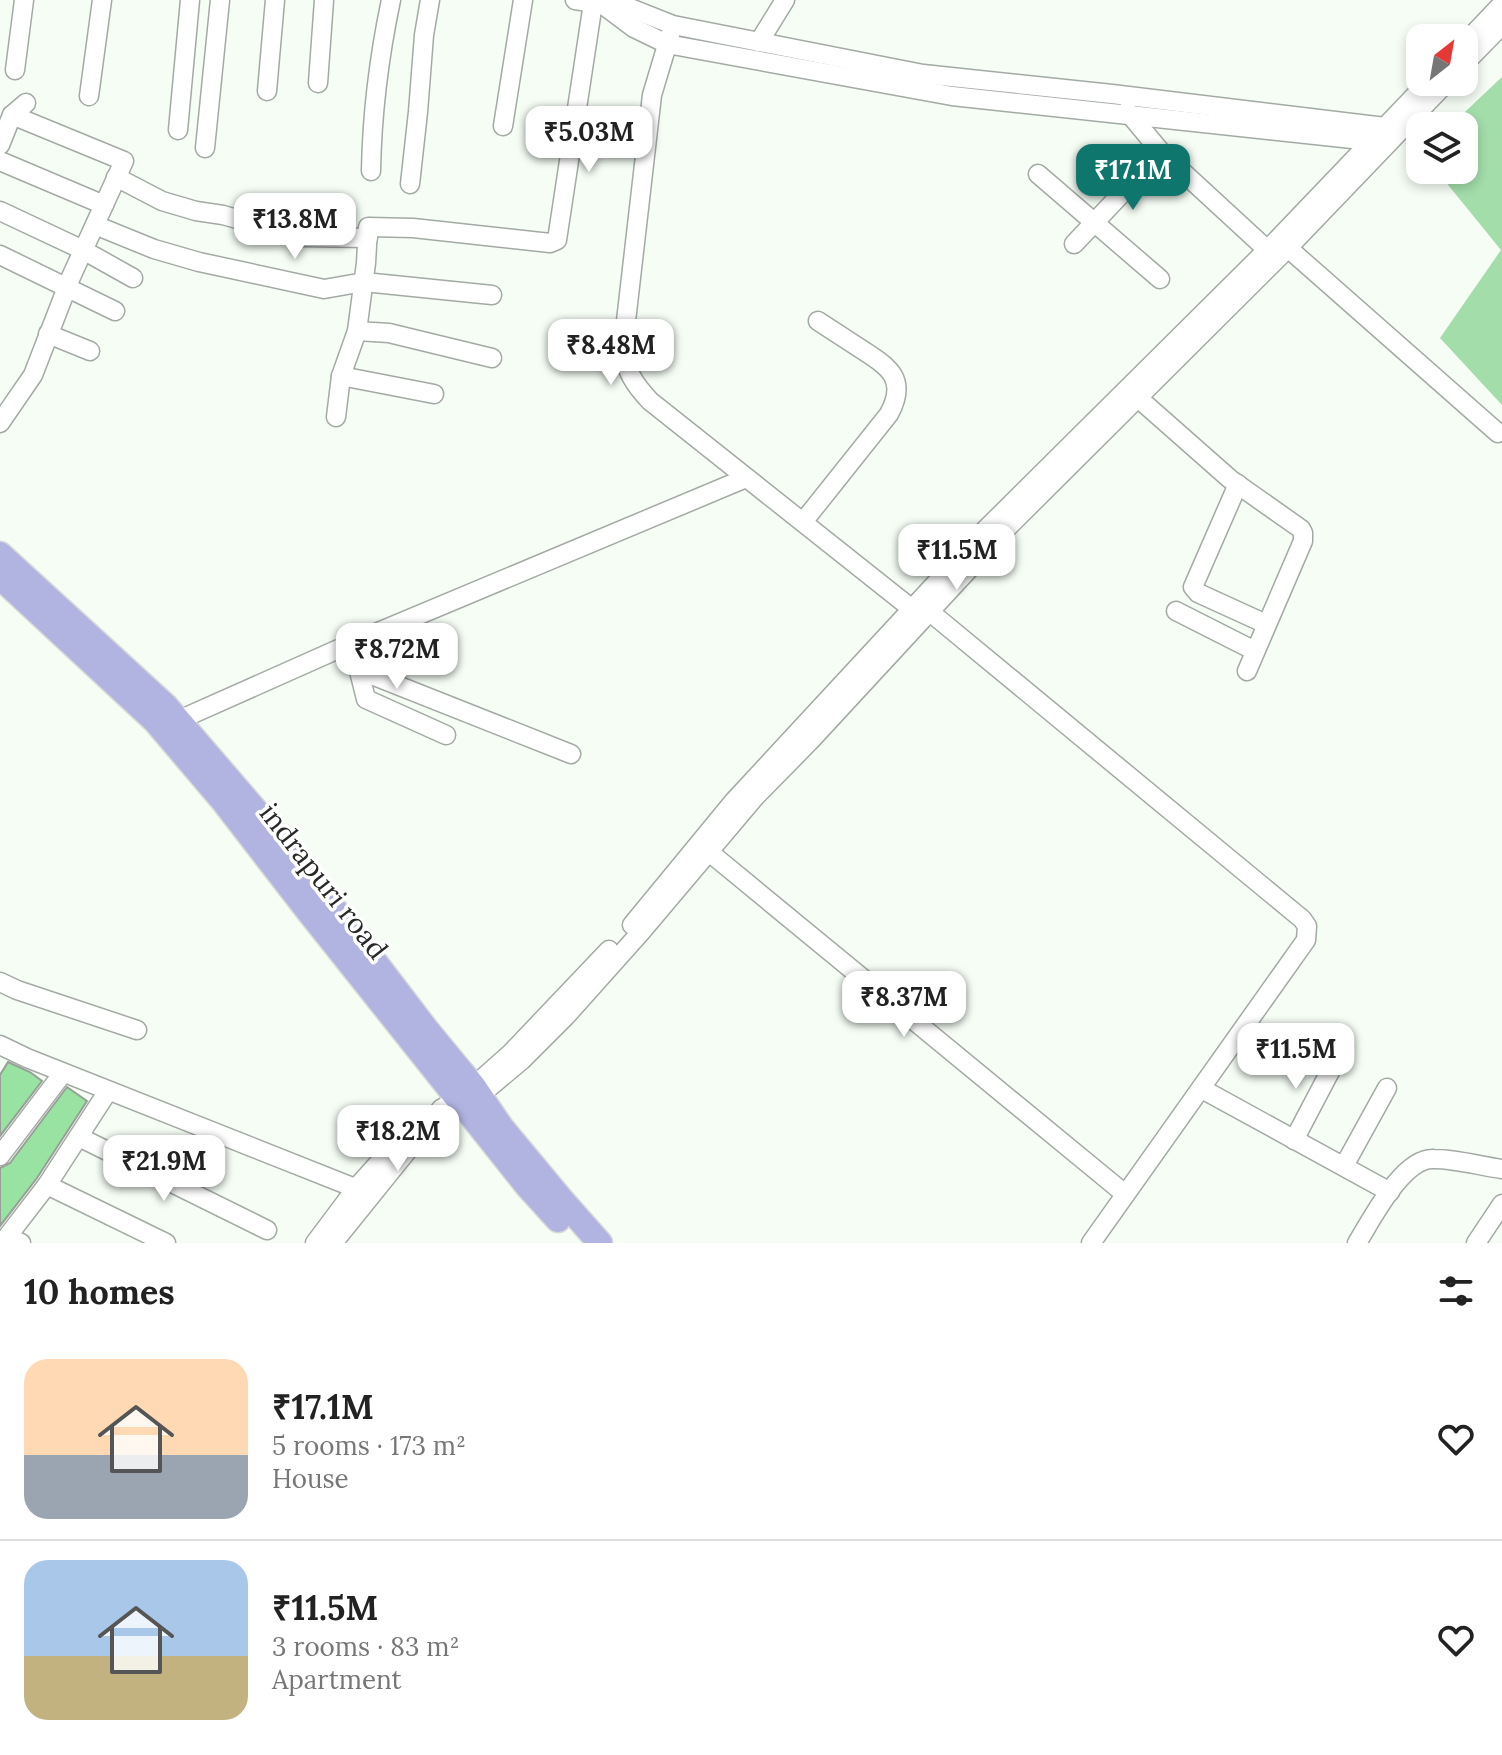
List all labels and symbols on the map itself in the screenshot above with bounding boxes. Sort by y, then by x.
north arrow [1406,24,1478,96]
pin: ₹5.03M [524,106,654,174]
pin: ₹17.1M [1068,144,1198,212]
pin: ₹13.8M [230,193,360,261]
pin: ₹8.48M [546,319,676,387]
pin: ₹11.5M [892,524,1022,592]
pin: ₹8.72M [332,623,462,691]
street label: indrapuri road [252,796,396,966]
pin: ₹8.37M [839,971,969,1039]
pin: ₹11.5M [1231,1023,1361,1091]
pin: ₹18.2M [333,1105,463,1173]
pin: ₹21.9M [99,1135,229,1203]

